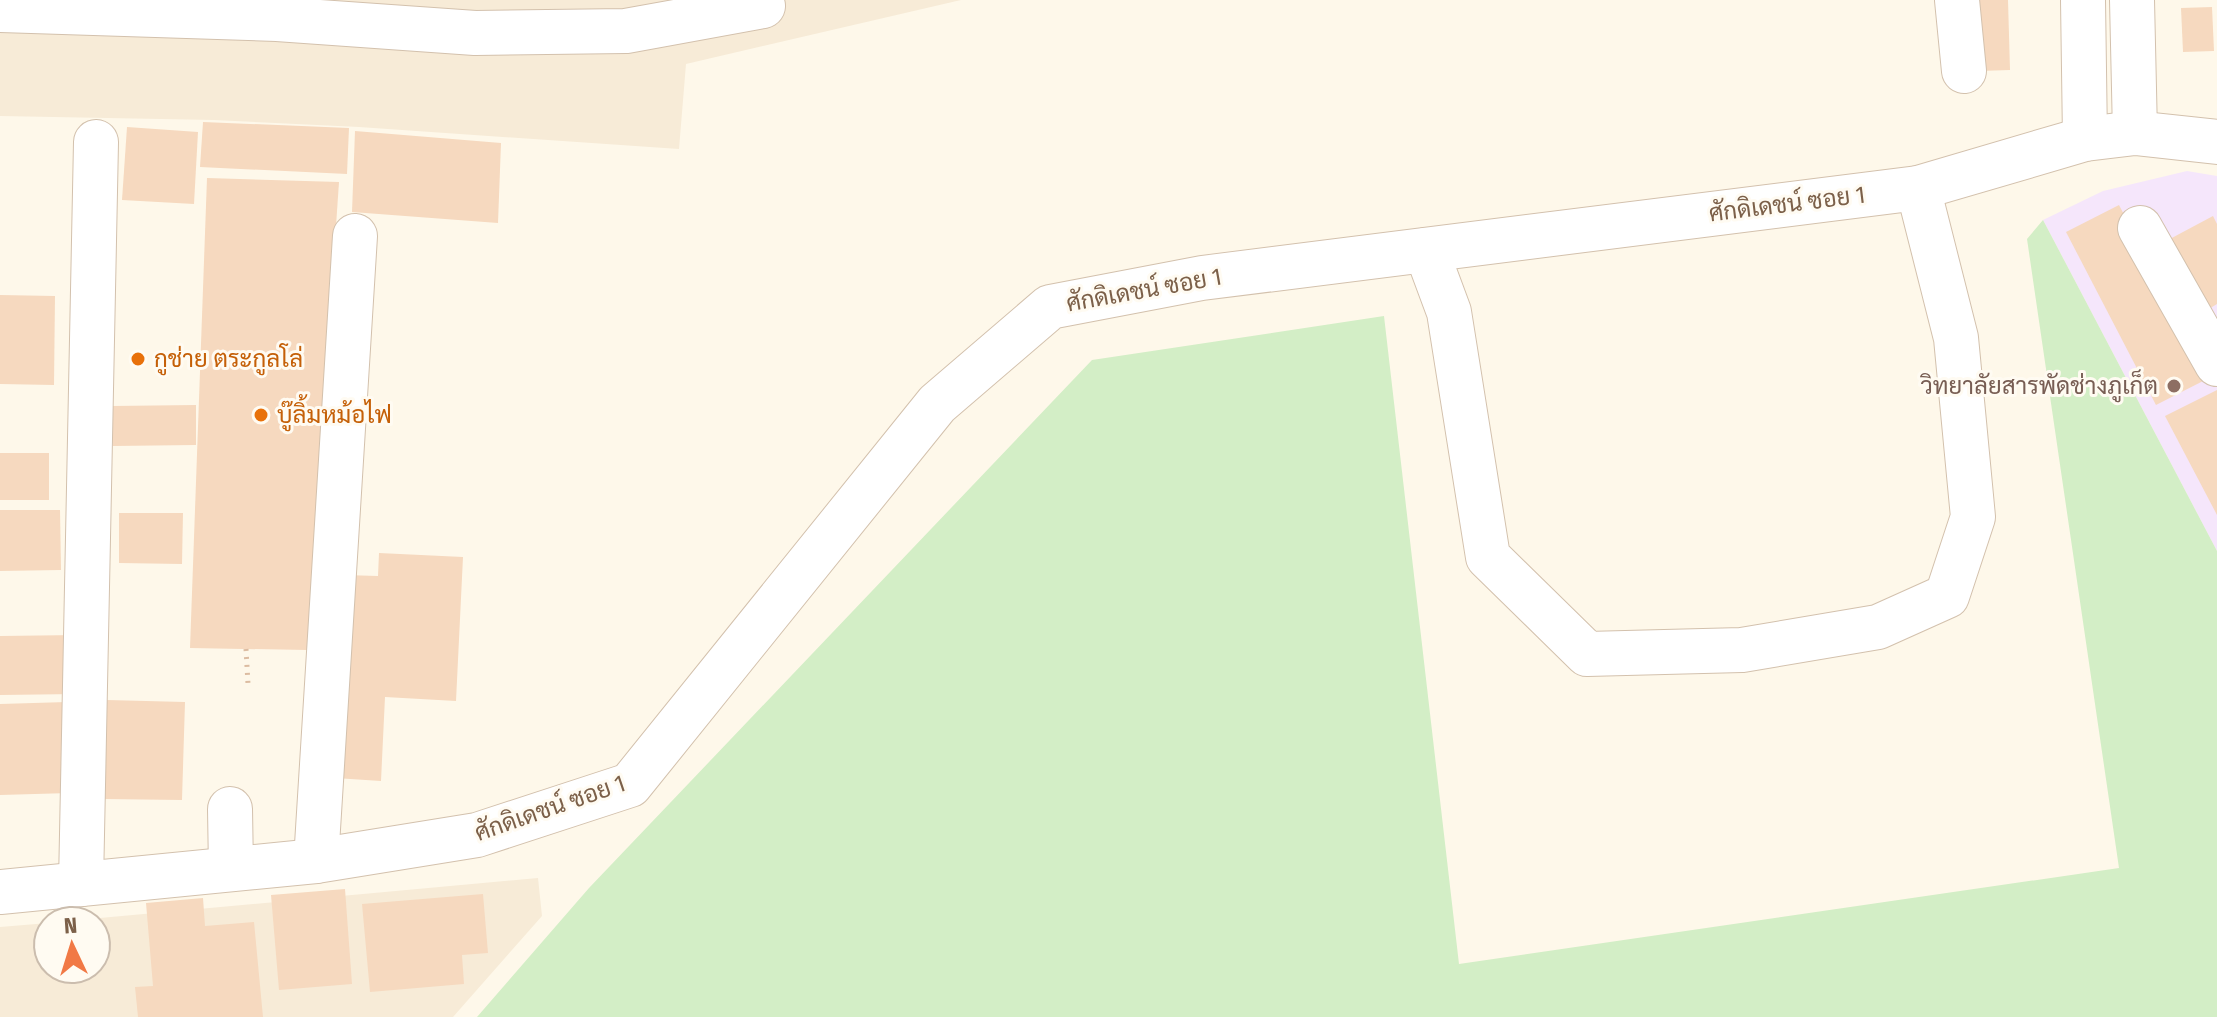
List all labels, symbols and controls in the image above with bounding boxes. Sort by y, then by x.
street label: ศักดิเดชน์ ซอย 1 [1707,179,1867,227]
street label: ศักดิเดชน์ ซอย 1 [1064,261,1224,317]
place label: กูช่าย ตระกูลโล่ [154,343,303,376]
marker: กูช่าย ตระกูลโล่ [129,350,147,368]
place label: วิทยาลัยสารพัดช่างภูเก็ต [1920,369,2158,403]
marker: วิทยาลัยสารพัดช่างภูเก็ต [2165,377,2183,395]
place label: บู๊ลิ้มหม้อไฟ [277,394,392,432]
marker: บู๊ลิ้มหม้อไฟ [252,406,270,424]
street label: ศักดิเดชน์ ซอย 1 [470,767,629,847]
north arrow [32,905,112,985]
text: N [63,912,78,939]

